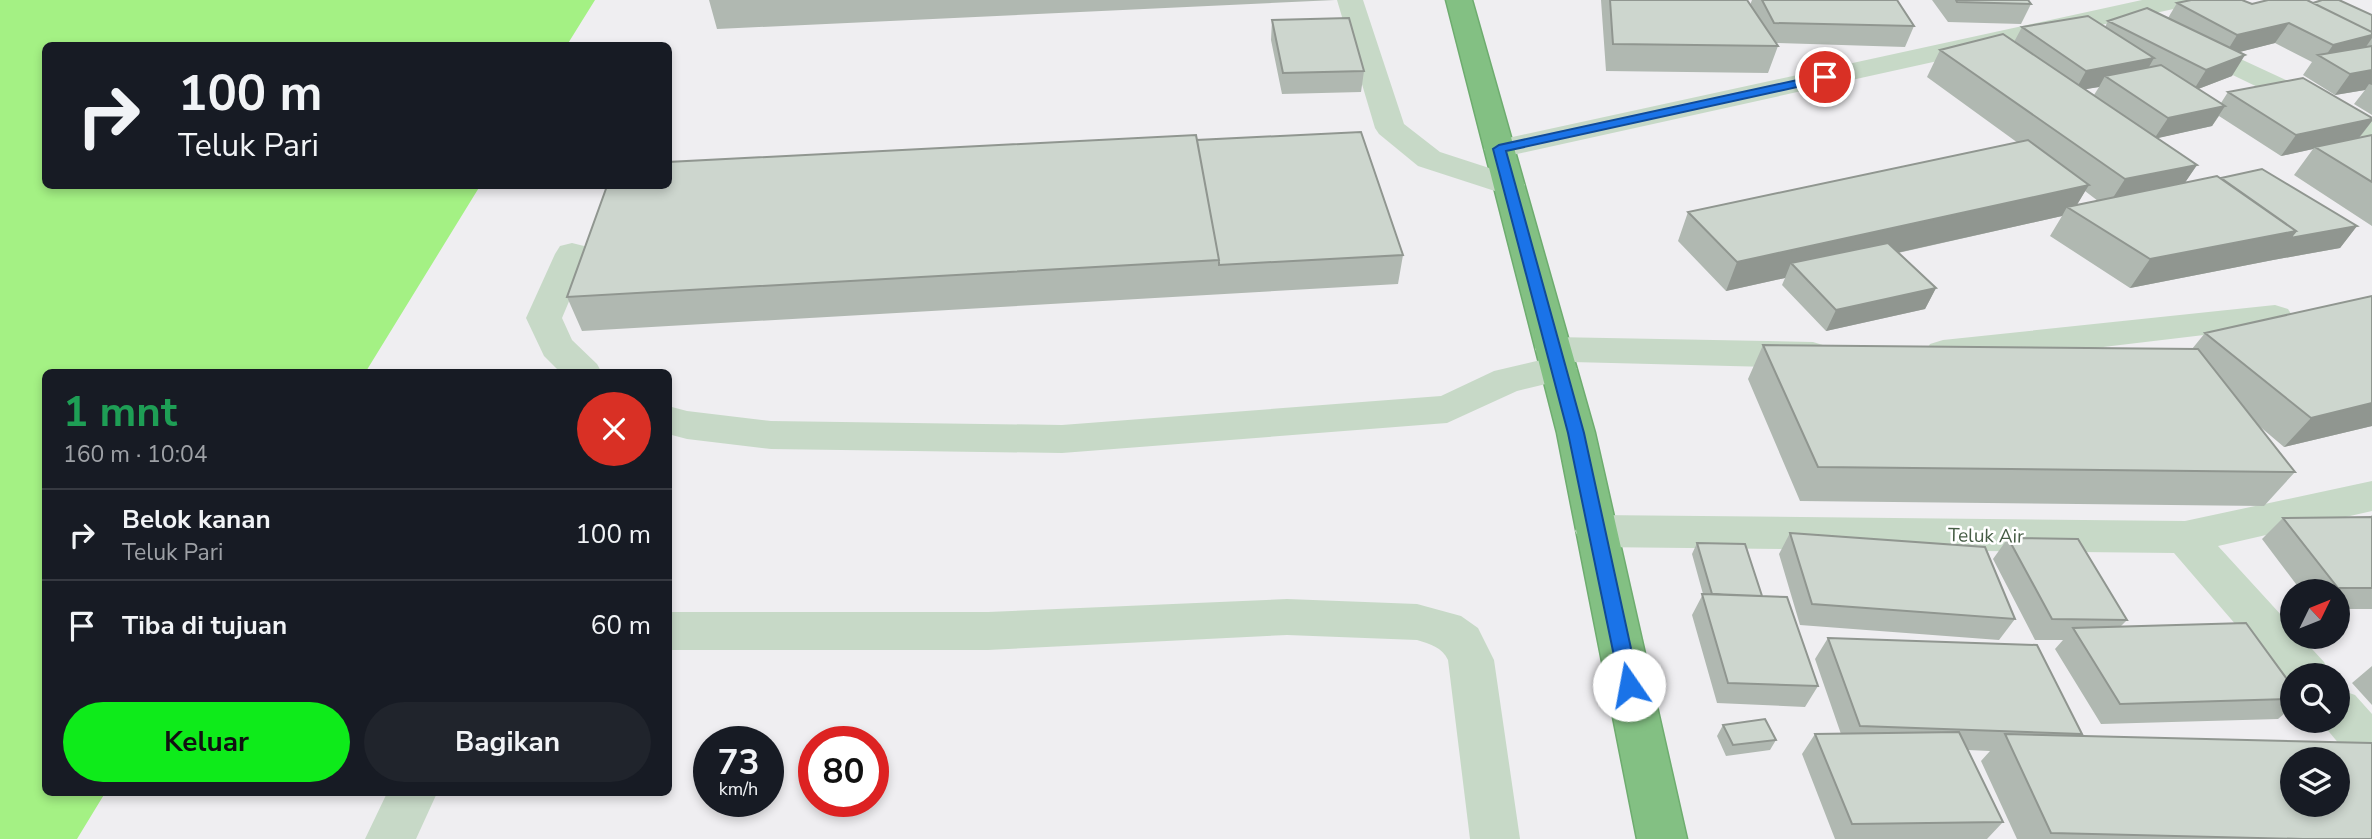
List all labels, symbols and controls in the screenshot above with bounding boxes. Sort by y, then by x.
pin [1795,47,1855,107]
icon: arrive [1806,58,1844,96]
text: 100 m [178,60,322,127]
icon: right [63,70,154,161]
text: Teluk Pari [178,124,319,167]
text: 1 mnt [63,384,177,441]
button: close [577,392,651,466]
text: 160 m · 10:04 [63,439,208,470]
text: Belok kanan [122,502,271,537]
icon: right [63,516,101,554]
text: 100 m [575,517,651,552]
street label: Teluk Air [1948,522,2024,550]
text: Teluk Pari [122,537,223,568]
north arrow [2280,579,2350,649]
map controls [2280,579,2350,817]
icon: arrive [63,607,101,645]
text: Tiba di tujuan [122,608,287,643]
text: 60 m [591,608,651,643]
position arrow [1592,648,1666,722]
button: search [2280,663,2350,733]
button: Keluar [63,702,350,782]
button: Bagikan [364,702,651,782]
speed limit sign: 80 [798,726,889,817]
text: 73 [717,739,760,786]
button: layers [2280,747,2350,817]
text: km/h [719,777,758,801]

